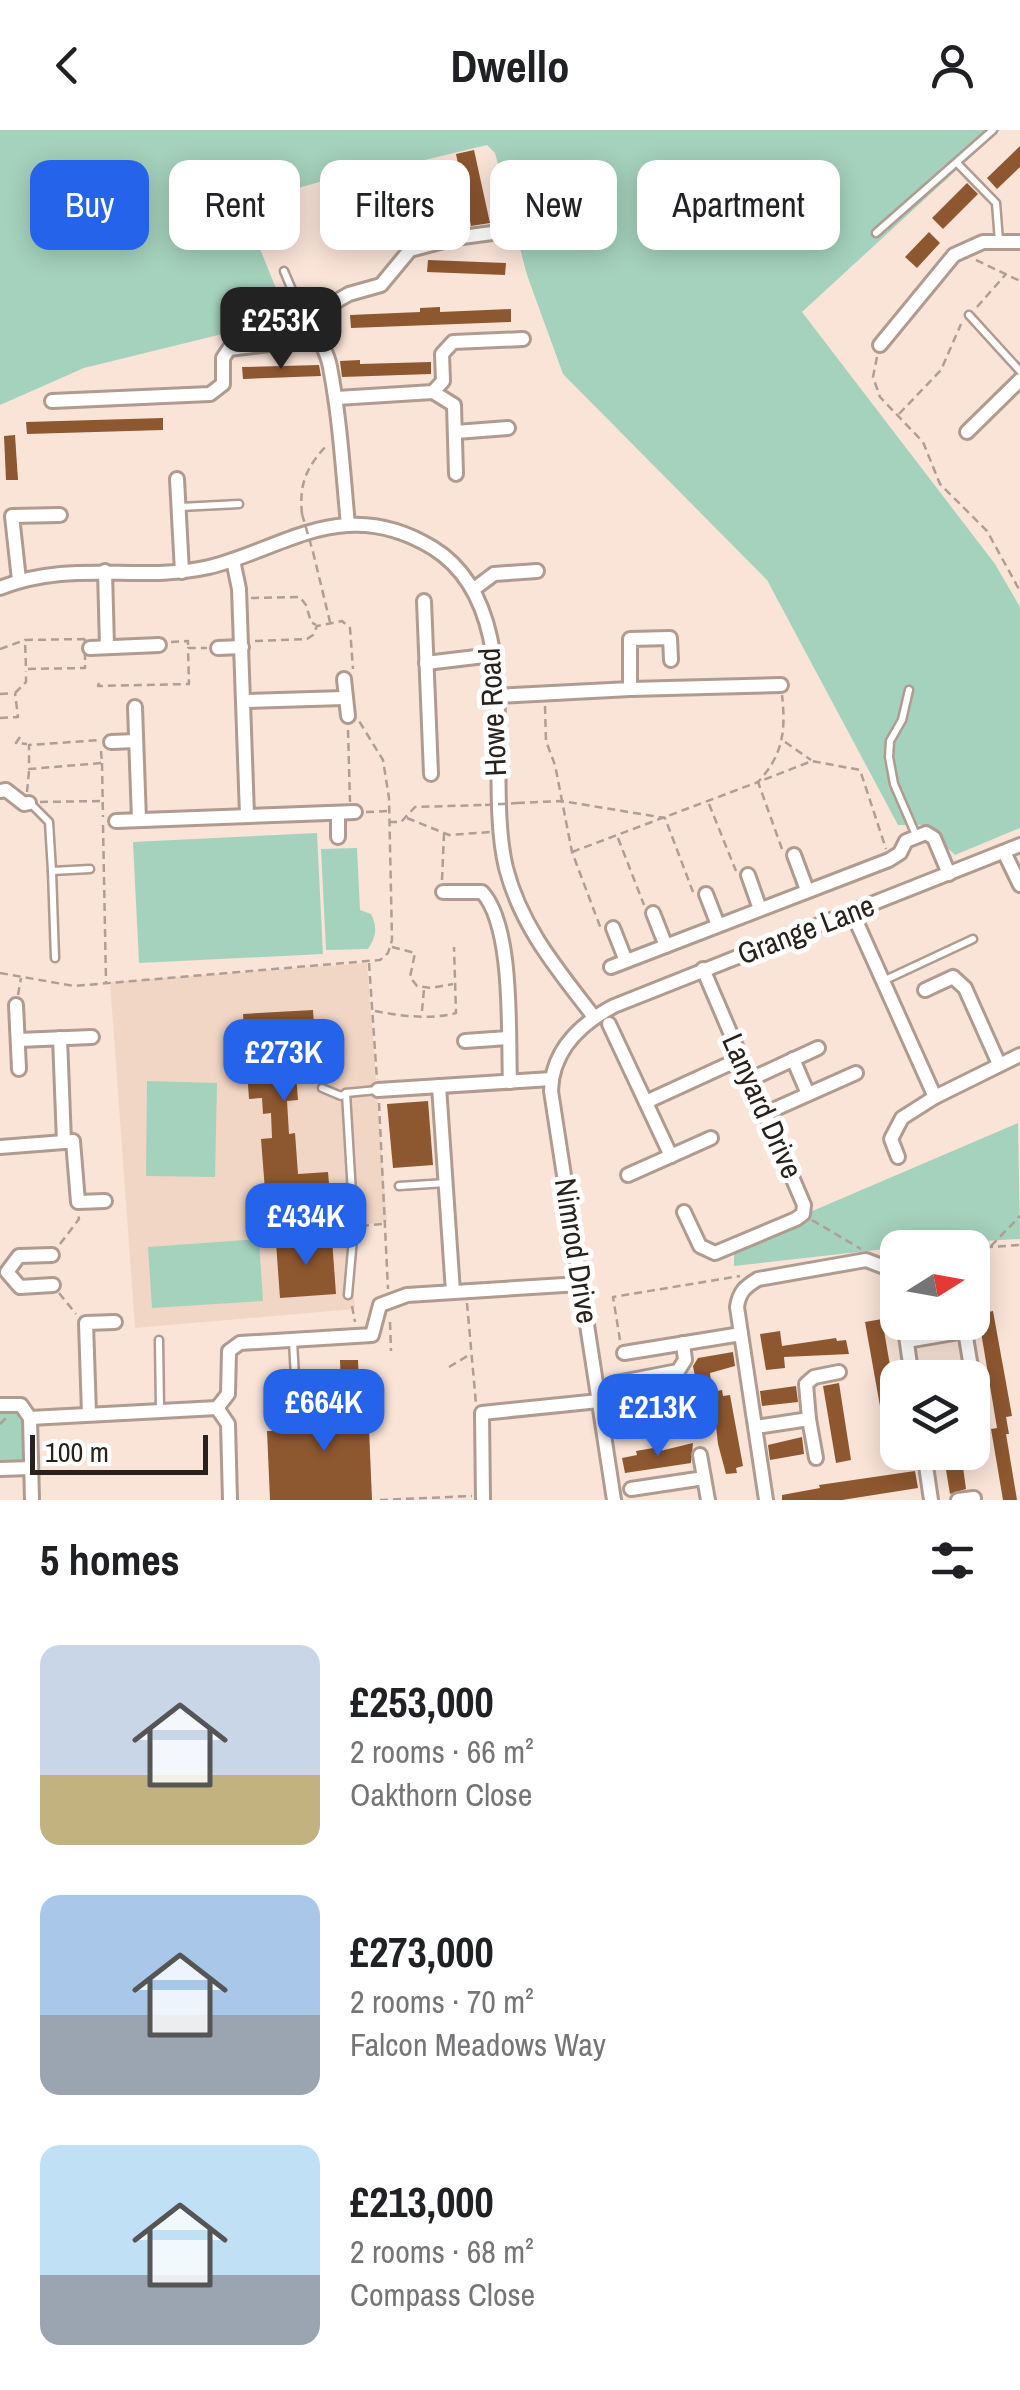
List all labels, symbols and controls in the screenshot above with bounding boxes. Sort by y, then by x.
text: Dwello [451,35,569,96]
icon: back [40,38,95,93]
icon: person [925,38,980,93]
chip: Buy [30,160,149,250]
chip: Rent [169,160,300,250]
chip: Filters [320,160,470,250]
chip: New [490,160,617,250]
chip: Apartment [637,160,840,250]
pin: £253K [211,287,351,372]
text: £253K [242,298,320,341]
street label: Howe Road [469,647,515,777]
street label: Grange Lane [731,885,880,973]
pin: £273K [214,1019,354,1104]
street label: Lanyard Drive [713,1027,813,1184]
text: £273K [245,1030,323,1073]
street label: Nimrod Drive [546,1175,608,1326]
pin: £434K [236,1183,376,1268]
text: £434K [267,1194,345,1237]
north arrow [880,1230,990,1340]
map controls [880,1230,990,1470]
button: layers [880,1360,990,1470]
pin: £664K [254,1369,394,1454]
pin: £213K [588,1374,728,1459]
text: £664K [285,1380,363,1423]
text: £213K [619,1385,697,1428]
scale bar [30,1430,208,1474]
text: 100 m [45,1433,109,1471]
text: 5 homes [40,1532,180,1588]
icon: filters [925,1533,980,1588]
text: £253,000 [350,1674,494,1730]
icon: home [120,1685,240,1805]
text: 2 rooms · 66 m² [350,1730,534,1773]
text: Oakthorn Close [350,1773,532,1816]
text: £273,000 [350,1924,494,1980]
icon: home [120,1935,240,2055]
text: 2 rooms · 70 m² [350,1980,534,2023]
text: Falcon Meadows Way [350,2023,606,2066]
text: £213,000 [350,2174,494,2230]
icon: home [120,2185,240,2305]
text: 2 rooms · 68 m² [350,2230,534,2273]
text: Compass Close [350,2273,535,2316]

